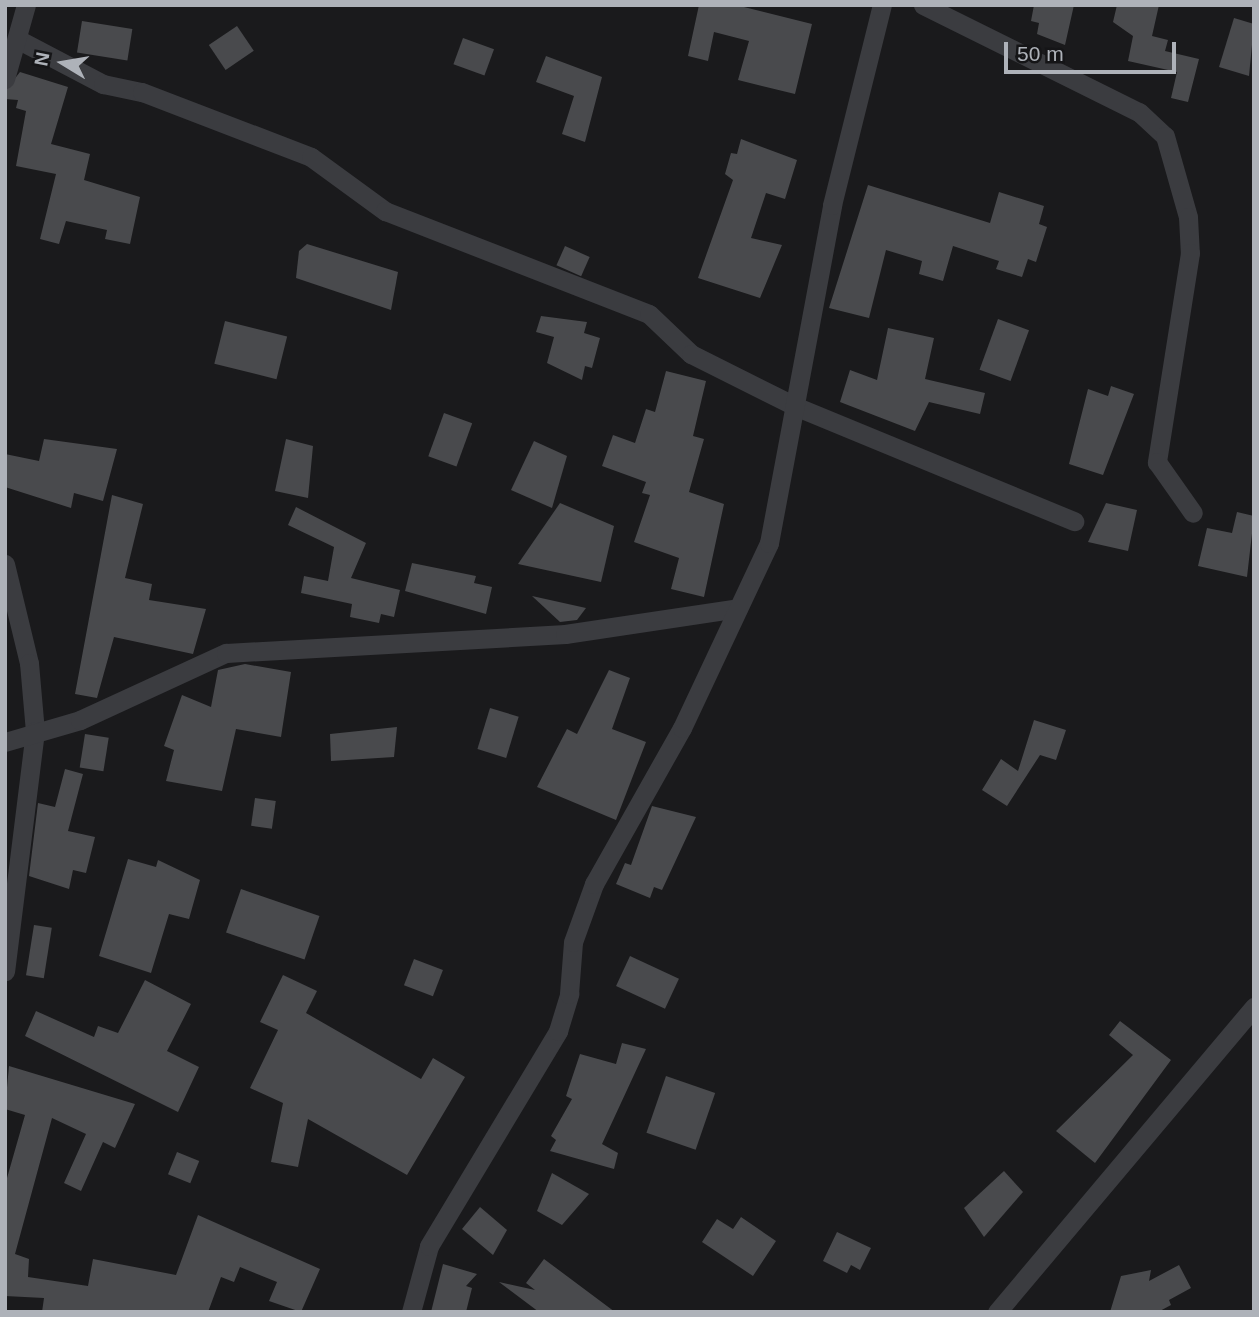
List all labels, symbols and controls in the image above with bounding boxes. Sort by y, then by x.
north arrow [28,28,98,98]
scale bar [1007,28,1178,72]
text: 50 m [1017,42,1064,65]
text: N [30,50,54,68]

